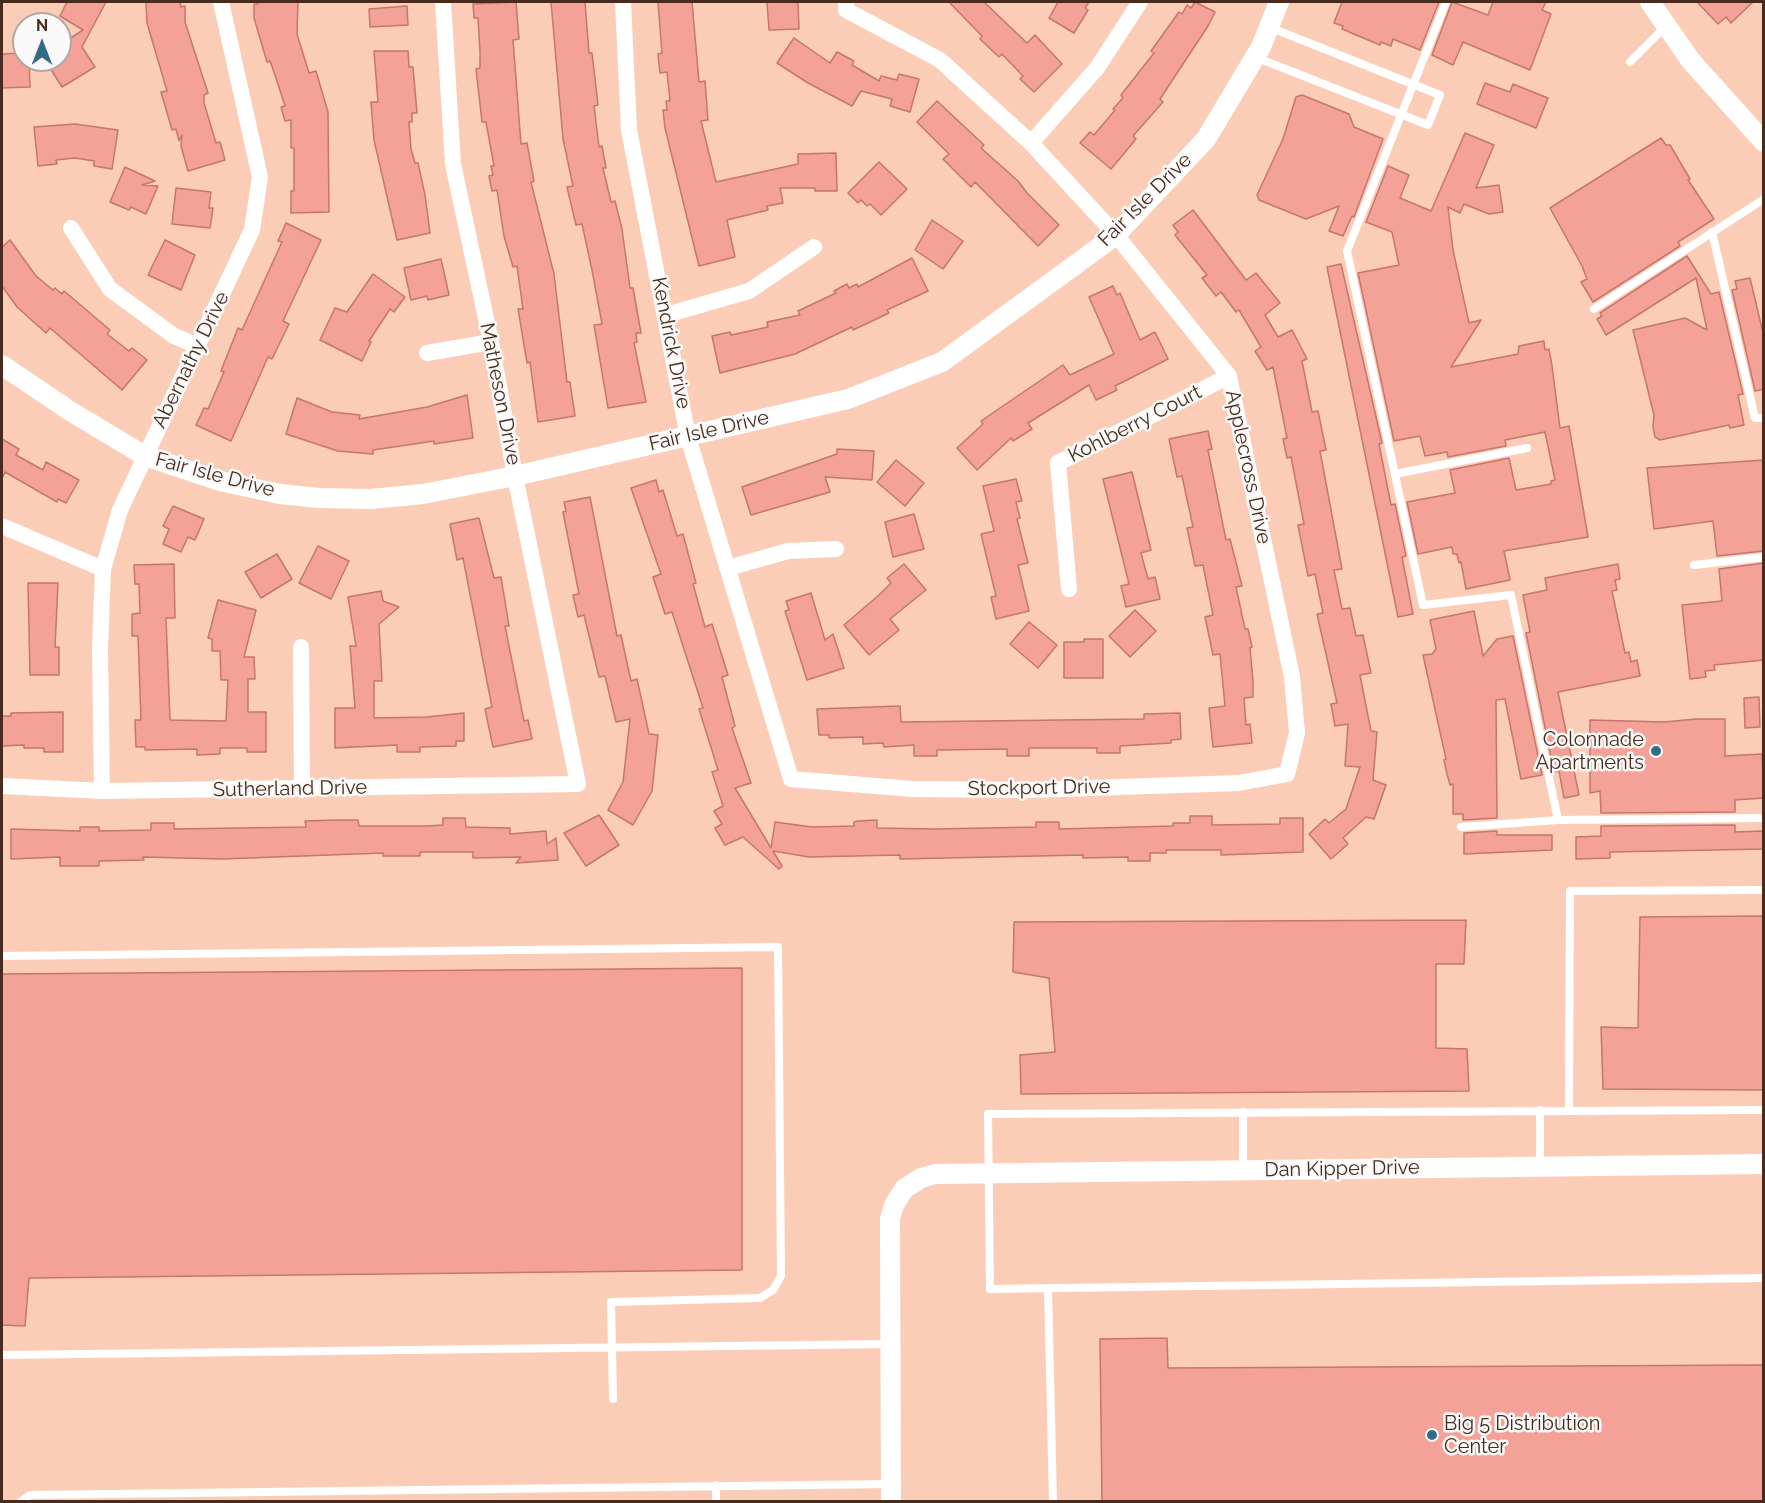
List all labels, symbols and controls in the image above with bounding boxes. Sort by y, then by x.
north arrow [12,12,72,72]
text: N [36,16,48,35]
street label: Fair Isle Drive [1093,148,1197,252]
street label: Kendrick Drive [646,275,696,411]
street label: Abernathy Drive [148,288,234,432]
street label: Matheson Drive [474,321,526,467]
street label: Kohlberry Court [1064,380,1206,468]
street label: Applecross Drive [1220,388,1276,546]
street label: Fair Isle Drive [647,406,771,456]
street label: Fair Isle Drive [153,448,277,502]
place label: Colonnade Apartments [1535,728,1644,775]
marker: Colonnade Apartments [1649,744,1663,758]
street label: Stockport Drive [967,775,1111,801]
street label: Sutherland Drive [213,776,367,802]
street label: Dan Kipper Drive [1264,1156,1420,1182]
place label: Big 5 Distribution Center [1444,1412,1600,1459]
marker: Big 5 Distribution Center [1425,1428,1439,1442]

